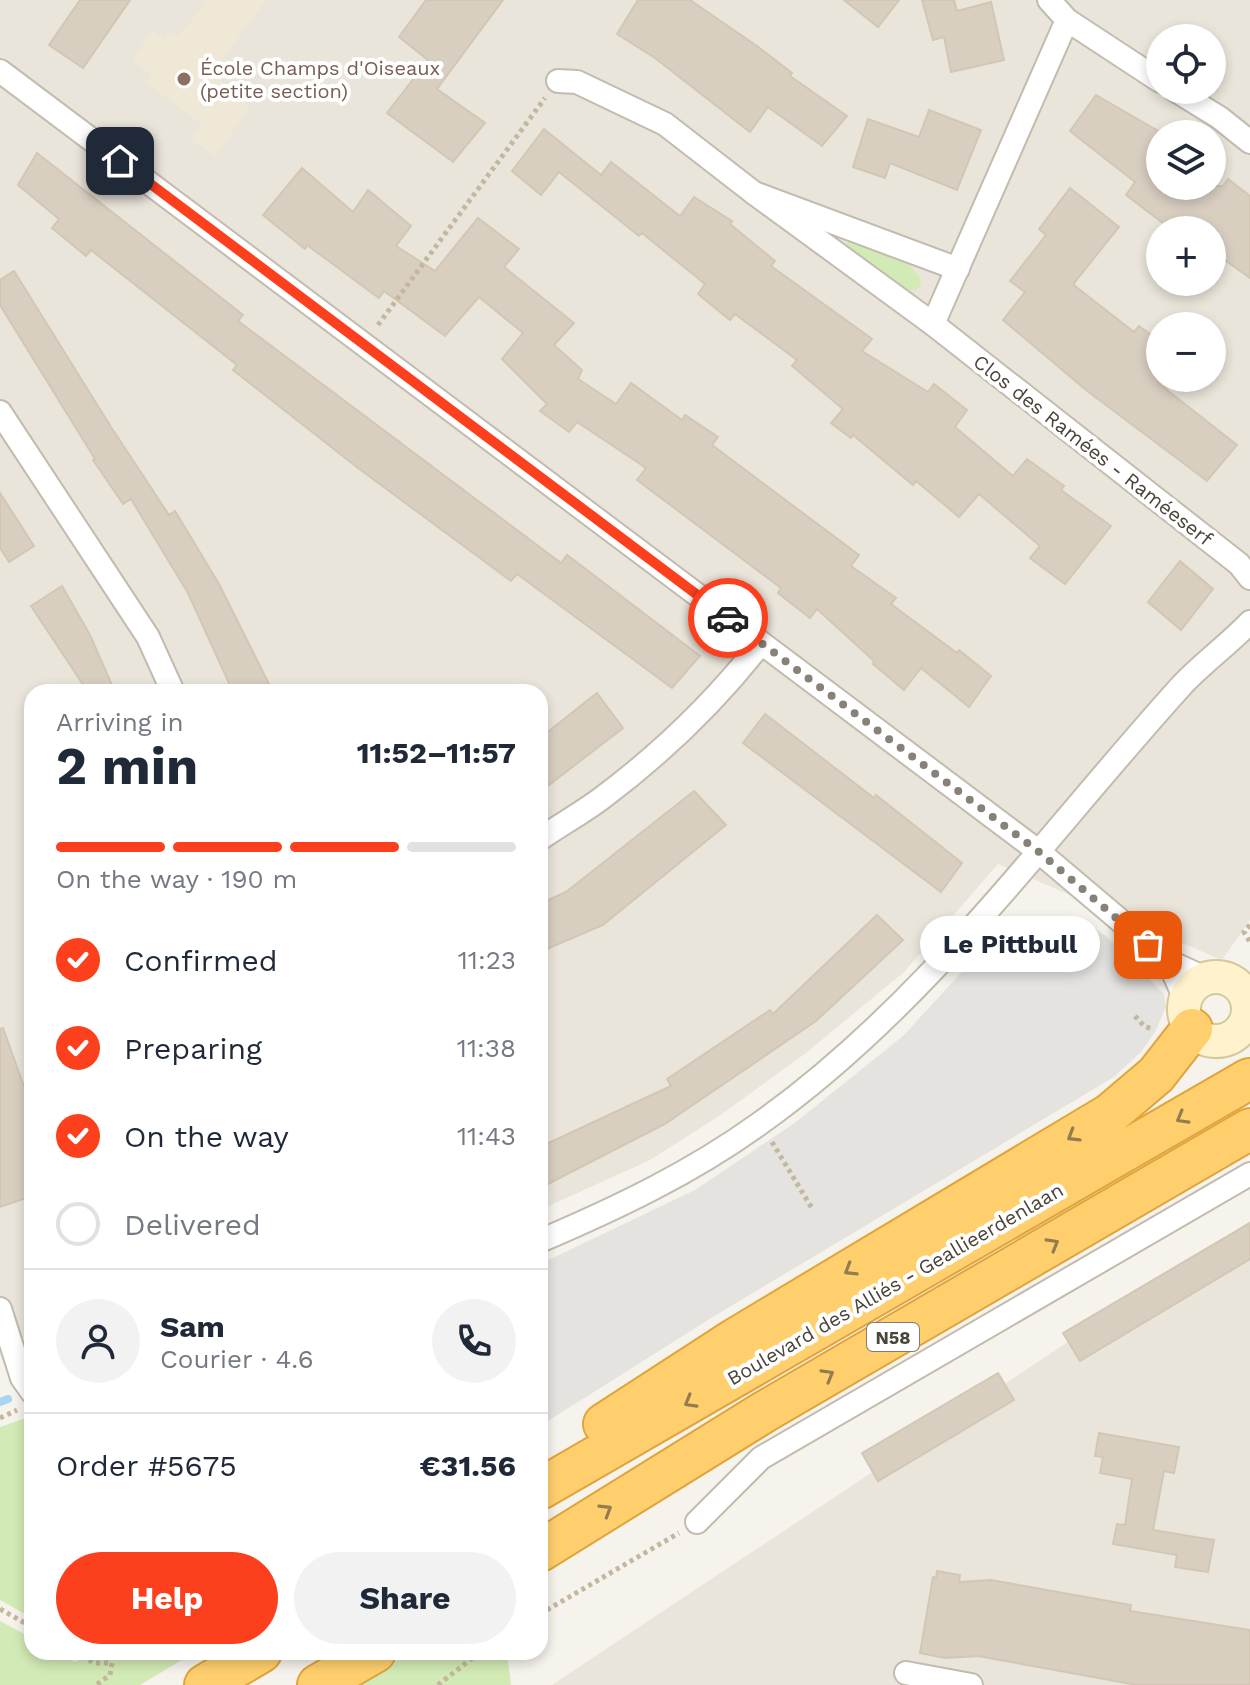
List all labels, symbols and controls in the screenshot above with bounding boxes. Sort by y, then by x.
map controls [1146,24,1226,392]
button: locate [1146,24,1226,104]
place label: École Champs d'Oiseaux (petite section) [200,56,440,103]
marker: École Champs d'Oiseaux (petite section) [175,70,193,88]
button: layers [1146,120,1226,200]
pin [86,127,154,195]
icon: home [98,139,142,183]
button: + [1146,216,1226,296]
button: − [1146,312,1226,392]
street label: Clos des Ramées - Raméeserf [969,349,1217,551]
courier [688,578,768,658]
icon: car [706,596,750,640]
text: Arriving in [56,707,184,737]
text: 11:52–11:57 [357,735,516,770]
text: 2 min [56,736,198,797]
text: On the way · 190 m [56,864,297,894]
pin [1114,911,1182,979]
callout: Le Pittbull [920,917,1100,973]
icon: bag [1126,923,1170,967]
text: Le Pittbull [943,929,1077,959]
icon: check [56,938,100,982]
text: Confirmed [124,943,278,978]
text: 11:23 [458,945,516,975]
icon: check [56,1026,100,1070]
text: Preparing [124,1031,262,1066]
text: 11:38 [457,1033,516,1063]
one-way arrow [1176,1108,1191,1124]
icon: check [56,1114,100,1158]
text: On the way [124,1119,289,1154]
text: 11:43 [457,1121,516,1151]
one-way arrow [1067,1127,1082,1142]
street label: Boulevard des Alliés - Geallieerdenlaan [723,1178,1067,1390]
text: Delivered [124,1207,261,1242]
one-way arrow [1044,1238,1059,1254]
one-way arrow [844,1260,859,1276]
button: person [56,1299,140,1383]
button: phone [432,1299,516,1383]
text: Sam [160,1309,225,1344]
road number: N58 [867,1323,919,1351]
text: Courier · 4.6 [160,1344,314,1374]
one-way arrow [819,1369,834,1385]
one-way arrow [684,1392,699,1408]
text: Order #5675 [56,1448,237,1483]
text: €31.56 [420,1448,516,1483]
one-way arrow [597,1504,612,1520]
button: Help [56,1552,278,1644]
button: Share [294,1552,516,1644]

